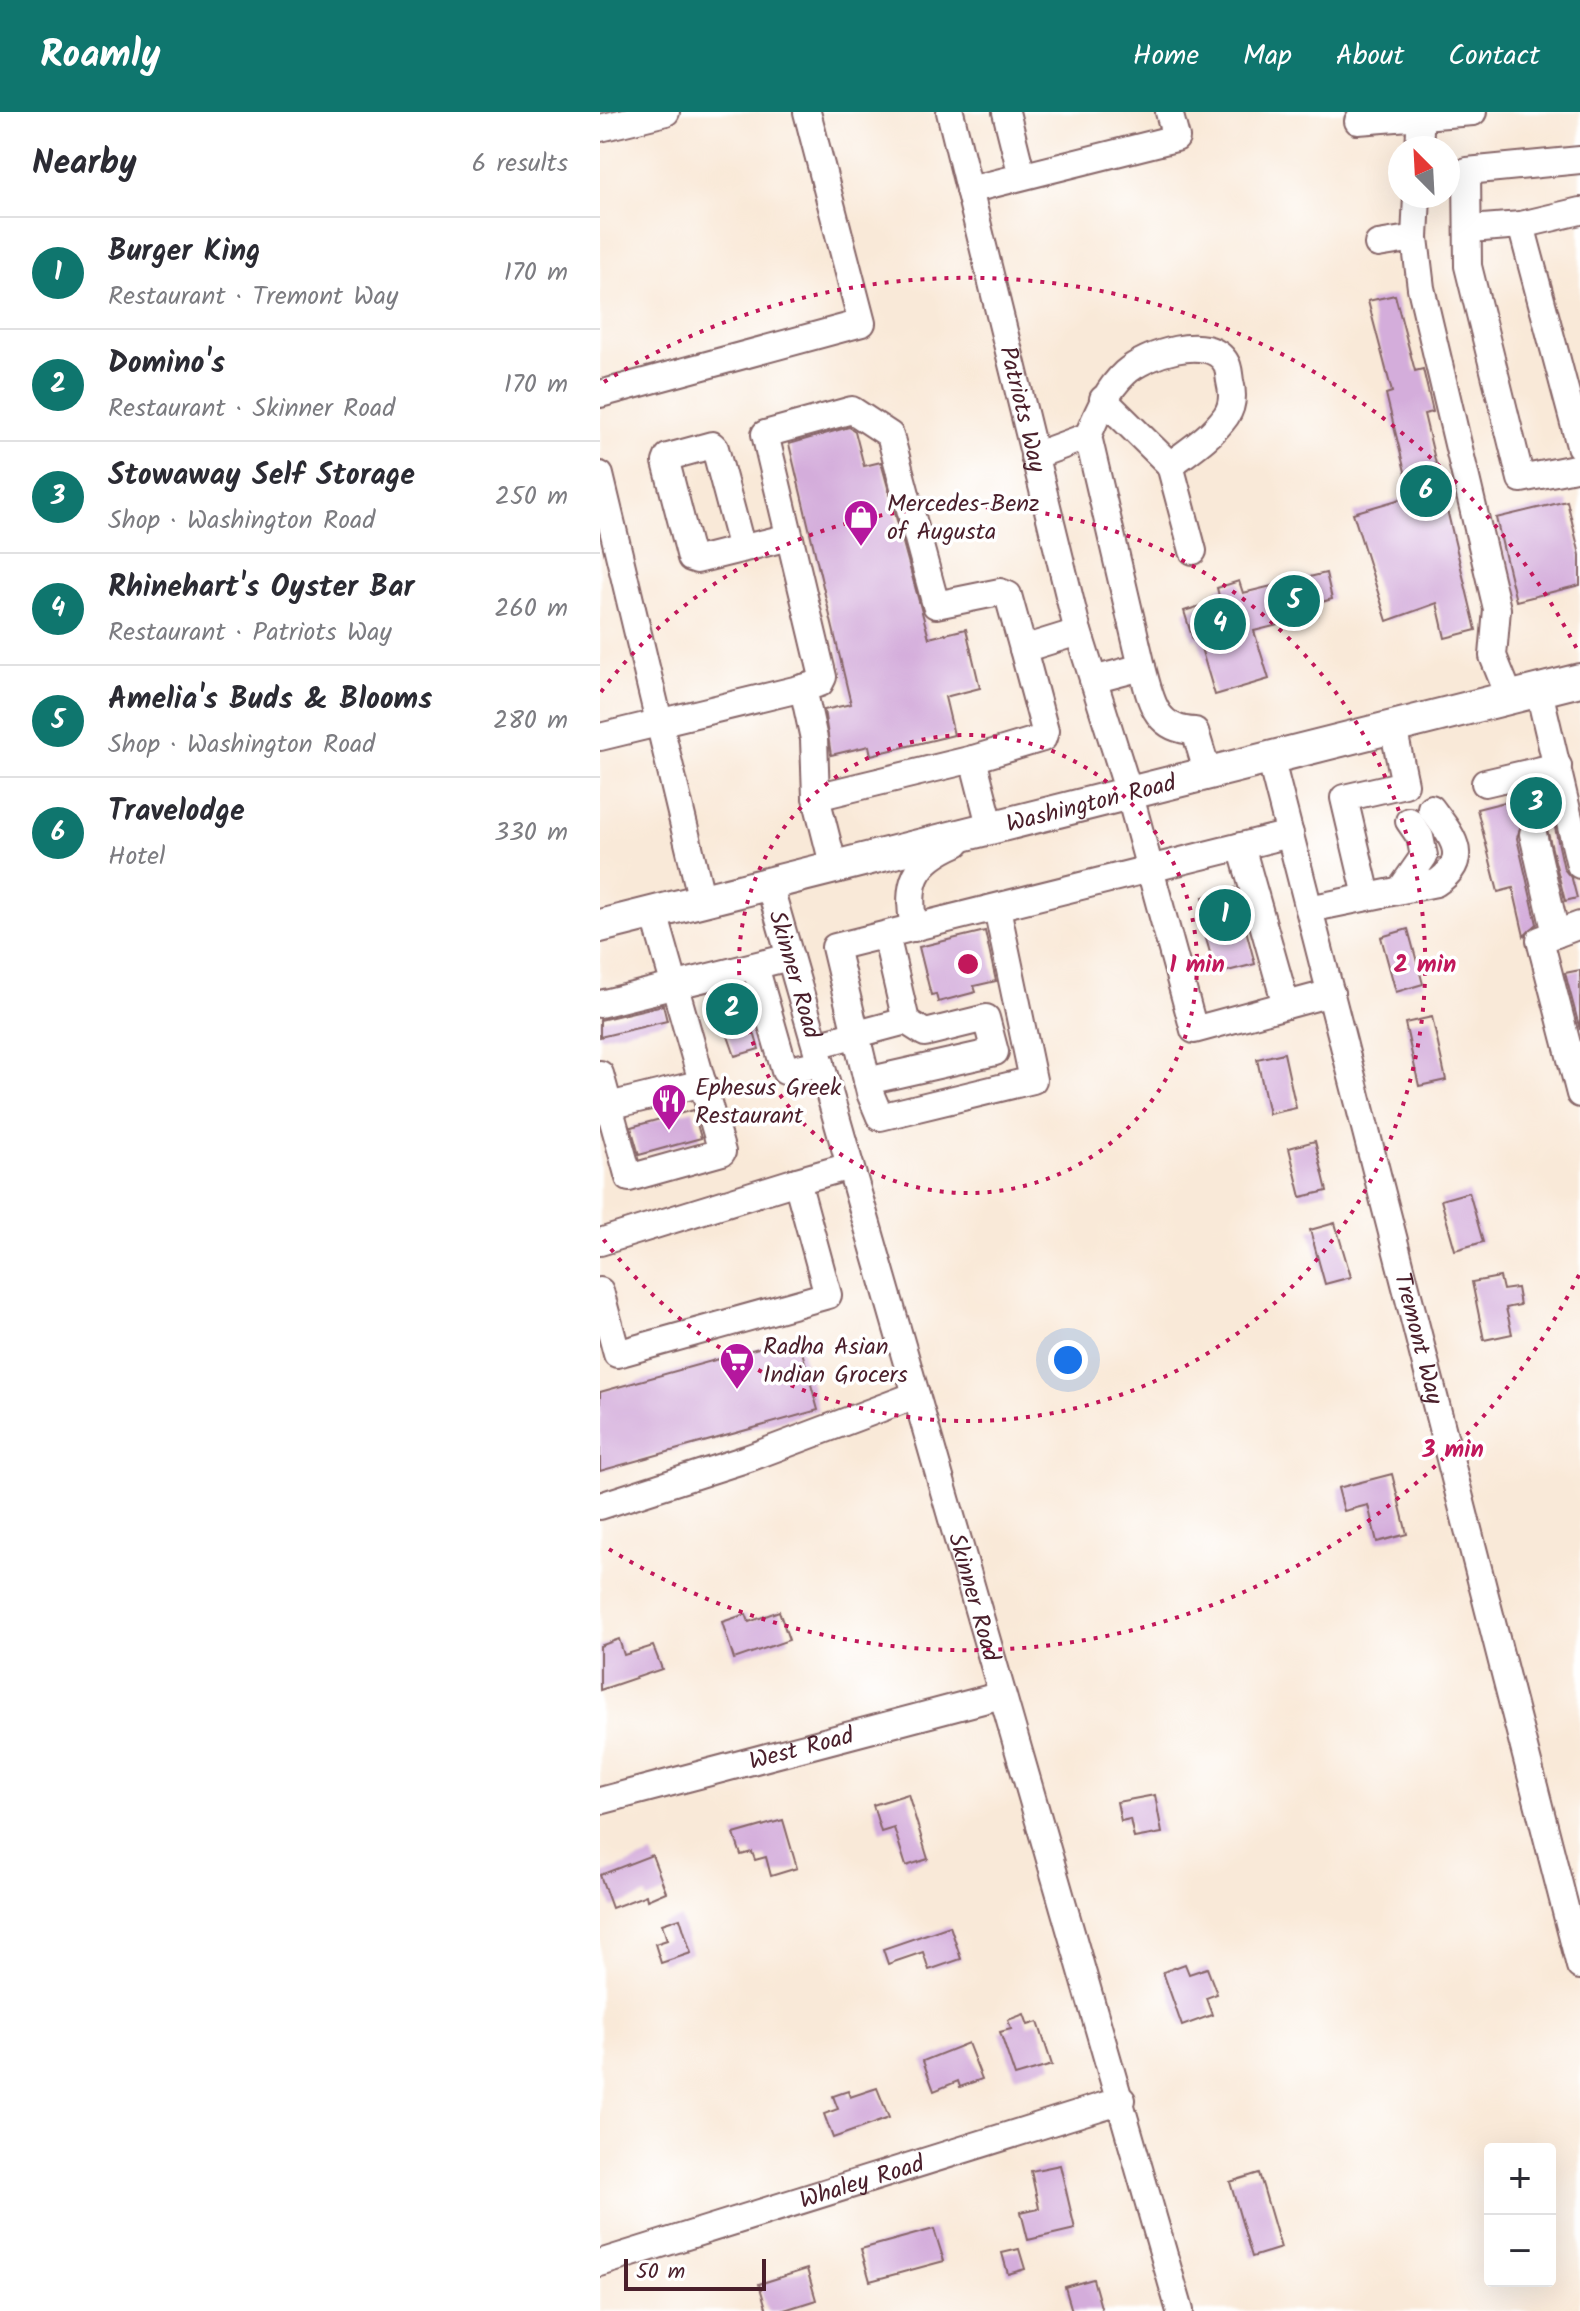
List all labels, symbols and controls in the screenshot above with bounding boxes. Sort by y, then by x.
text: Roamly [40,26,161,86]
text: Home [1133,34,1199,79]
text: Map [1243,34,1292,79]
text: About [1336,34,1404,79]
text: Contact [1448,34,1540,79]
north arrow [1388,136,1460,208]
text: Nearby [32,137,137,191]
text: 6 results [472,143,568,185]
text: Burger King [108,228,261,276]
text: 1 [54,252,62,294]
text: 170 m [504,252,568,294]
text: Restaurant · Tremont Way [108,276,398,318]
text: Domino's [108,340,225,388]
street label: Patriots Way [987,342,1056,477]
text: 2 [50,364,66,406]
text: 170 m [504,364,568,406]
text: Restaurant · Skinner Road [108,388,395,430]
text: Stowaway Self Storage [108,452,415,500]
pin: 6 [1400,461,1452,521]
text: 3 [51,476,65,518]
text: 250 m [495,476,568,518]
place label: Mercedes-Benz of Augusta [887,485,1040,552]
shop icon: Mercedes-Benz of Augusta [842,498,880,548]
text: Shop · Washington Road [108,500,375,542]
text: Rhinehart's Oyster Bar [108,564,414,612]
pin: 5 [1268,571,1320,631]
text: 4 [51,588,65,630]
text: 260 m [494,588,568,630]
pin: 4 [1194,594,1246,654]
text: Restaurant · Patriots Way [108,612,392,654]
text: Amelia's Buds & Blooms [108,676,432,724]
text: 5 [51,700,65,742]
text: 280 m [493,700,568,742]
text: Shop · Washington Road [108,724,375,766]
street label: Washington Road [1002,764,1181,844]
pin: 3 [1510,773,1562,833]
text: Travelodge [108,788,245,836]
text: 6 [51,812,65,854]
text: 330 m [494,812,568,854]
text: Hotel [108,836,165,878]
pin: 1 [1199,885,1251,945]
street label: Skinner Road [757,906,831,1044]
text: 1 min [1169,946,1225,985]
text: 2 min [1394,946,1456,985]
centre of rings [954,950,982,978]
pin: 2 [706,979,758,1039]
place label: Ephesus Greek Restaurant [695,1069,842,1136]
restaurant icon: Ephesus Greek Restaurant [650,1082,688,1132]
street label: Tremont Way [1382,1269,1453,1409]
place label: Radha Asian Indian Grocers [763,1328,908,1395]
your location [1048,1340,1088,1380]
supermarket icon: Radha Asian Indian Grocers [718,1341,756,1391]
text: 3 min [1421,1431,1484,1470]
street label: Skinner Road [936,1529,1010,1667]
street label: West Road [745,1717,859,1782]
map controls [1484,2143,1556,2287]
button: + [1484,2143,1556,2215]
street label: Whaley Road [795,2145,930,2221]
button: − [1484,2215,1556,2287]
scale bar [624,2255,766,2291]
text: 50 m [636,2255,685,2290]

